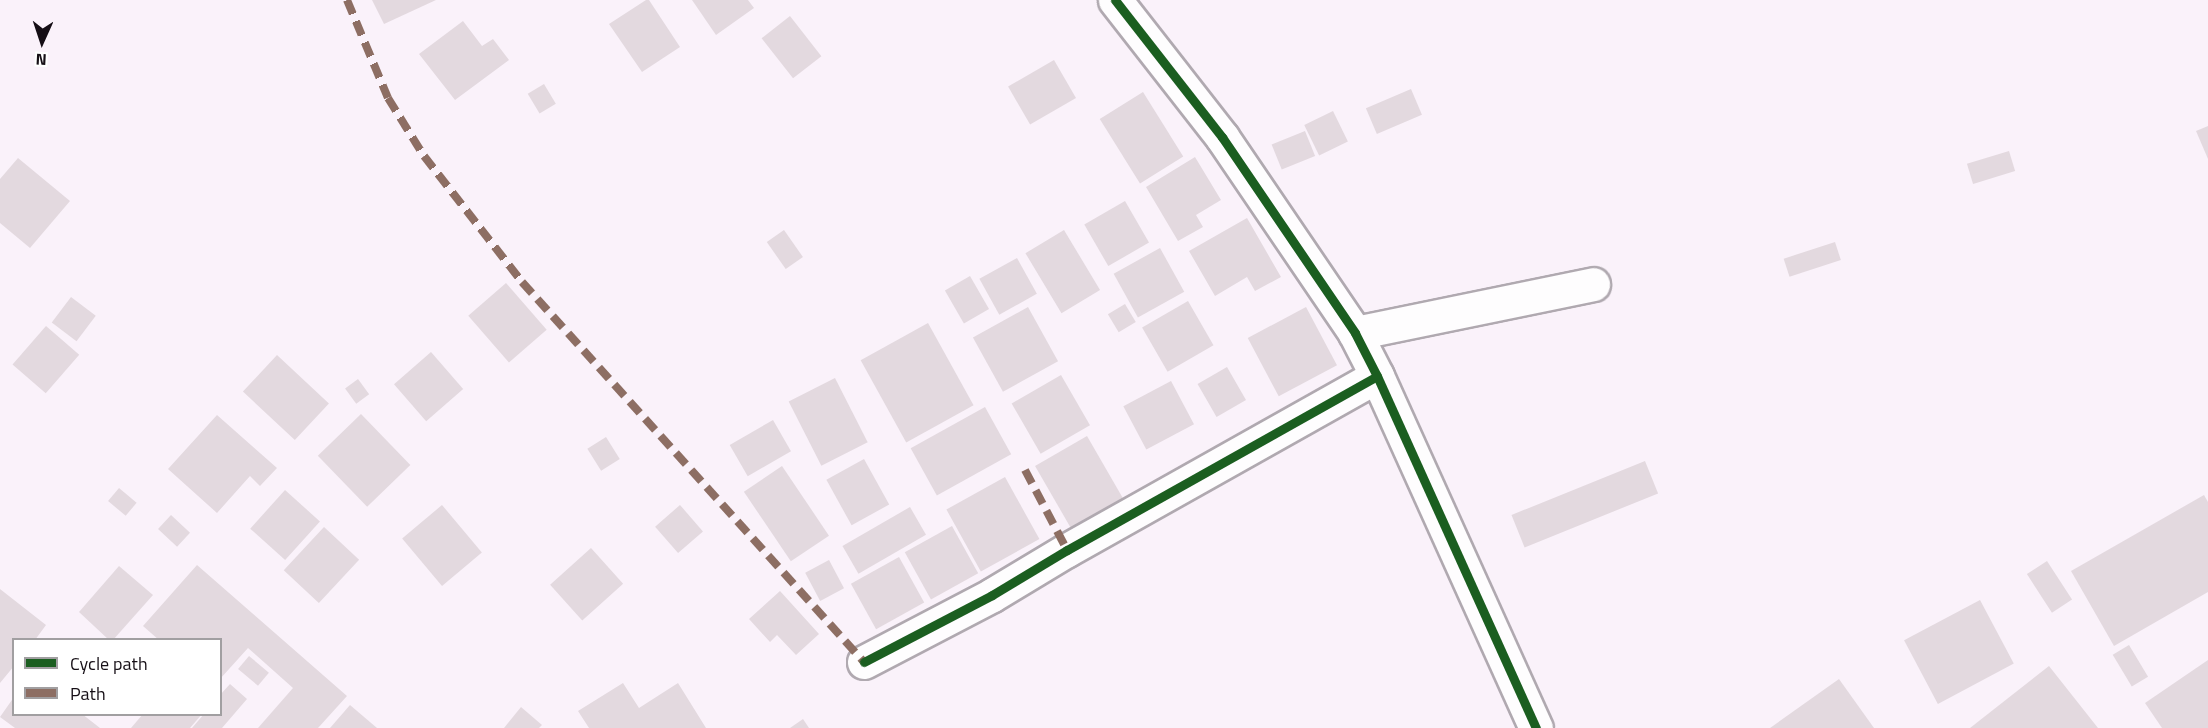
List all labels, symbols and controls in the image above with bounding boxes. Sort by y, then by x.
north arrow [12,12,72,72]
text: N [35,48,47,72]
legend [12,638,222,716]
text: Cycle path [70,650,148,677]
text: Path [70,680,106,707]

